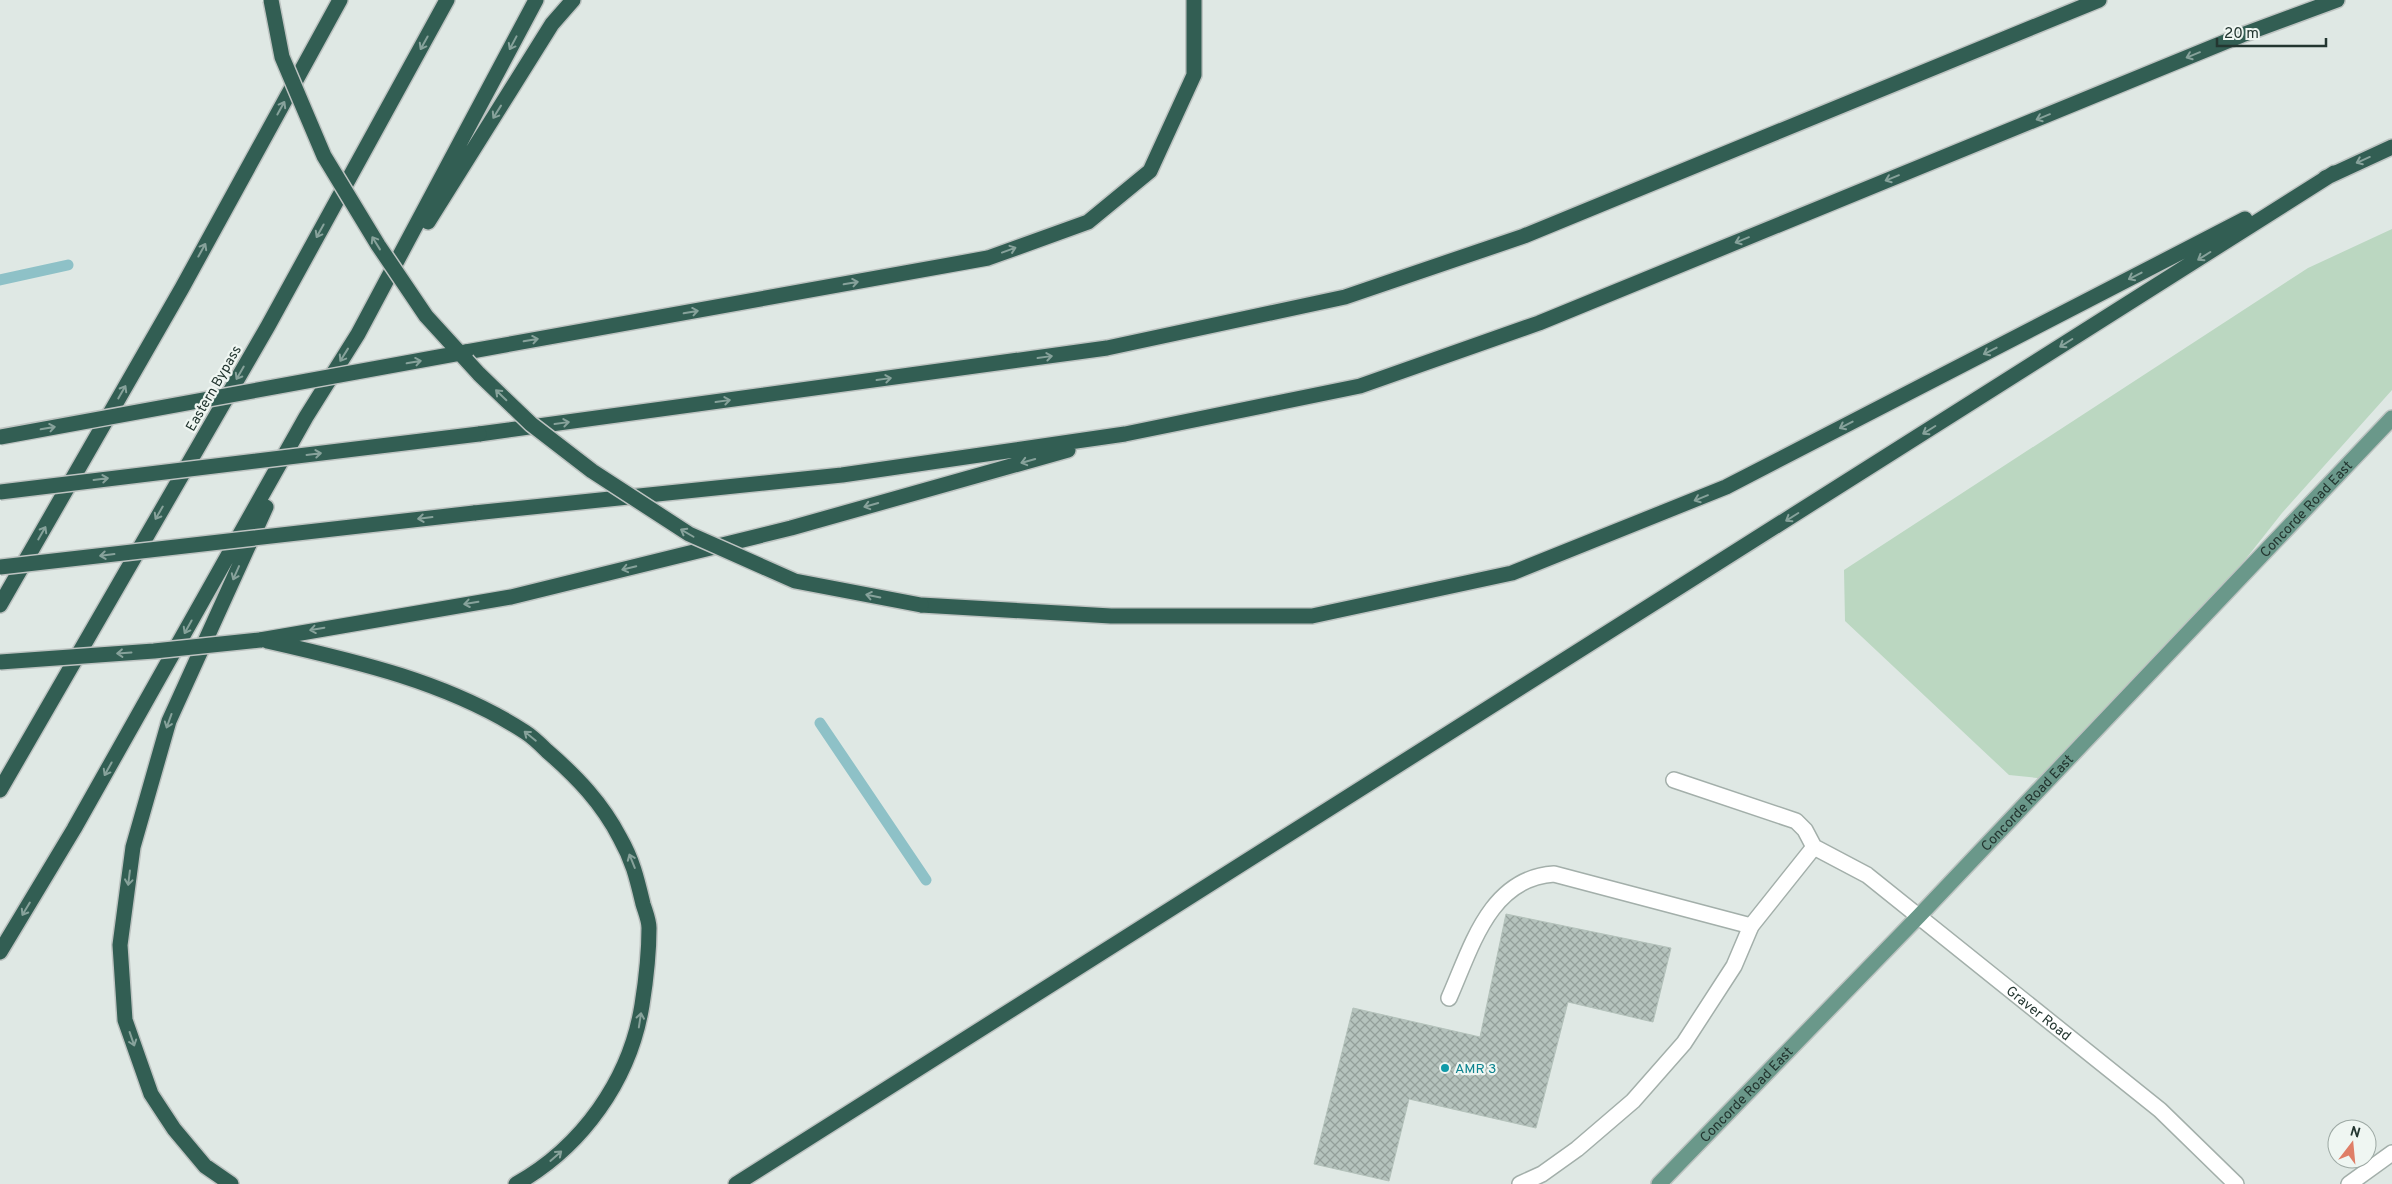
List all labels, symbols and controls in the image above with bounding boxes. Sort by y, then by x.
scale bar [2217,15,2326,47]
text: 20 m [2224,25,2259,44]
one-way arrow [418,35,428,49]
one-way arrow [508,35,517,50]
one-way arrow [2186,51,2201,60]
one-way arrow [277,101,286,116]
one-way arrow [491,105,501,119]
one-way arrow [2036,112,2051,122]
one-way arrow [2356,156,2371,166]
one-way arrow [1885,174,1900,184]
one-way arrow [315,223,324,238]
one-way arrow [1735,235,1750,245]
one-way arrow [371,236,381,250]
one-way arrow [198,243,207,258]
one-way arrow [1001,245,1017,254]
one-way arrow [2197,251,2211,261]
one-way arrow [2128,272,2143,281]
one-way arrow [842,278,858,287]
one-way arrow [682,306,698,316]
one-way arrow [522,335,538,345]
one-way arrow [2060,338,2074,348]
street label: Eastern Bypass [183,343,246,435]
one-way arrow [1983,346,1998,356]
one-way arrow [339,348,349,362]
one-way arrow [1037,352,1053,362]
one-way arrow [406,356,422,366]
one-way arrow [235,365,245,379]
one-way arrow [876,374,892,384]
one-way arrow [118,385,128,399]
one-way arrow [495,389,507,401]
one-way arrow [715,396,731,406]
one-way arrow [554,418,570,428]
one-way arrow [1839,421,1854,430]
one-way arrow [40,423,56,433]
one-way arrow [1922,424,1936,435]
one-way arrow [306,449,322,459]
one-way arrow [1020,457,1036,467]
street label: Concorde Road East [2257,458,2357,562]
one-way arrow [92,474,108,484]
one-way arrow [1693,494,1708,503]
one-way arrow [864,501,880,511]
one-way arrow [154,506,164,520]
one-way arrow [1785,512,1799,522]
one-way arrow [418,513,434,523]
one-way arrow [37,526,47,540]
one-way arrow [681,527,695,537]
one-way arrow [100,550,116,560]
one-way arrow [622,564,638,573]
one-way arrow [230,565,240,580]
one-way arrow [865,591,881,600]
one-way arrow [463,599,479,609]
one-way arrow [183,620,193,635]
one-way arrow [309,625,325,635]
one-way arrow [116,648,132,658]
one-way arrow [164,713,173,729]
one-way arrow [524,731,537,742]
street label: Concorde Road East [1978,752,2078,855]
one-way arrow [103,761,113,776]
one-way arrow [626,854,636,869]
one-way arrow [123,870,133,886]
one-way arrow [21,901,31,915]
street label: Graver Road [2002,983,2074,1045]
one-way arrow [635,1013,645,1029]
one-way arrow [128,1031,137,1046]
street label: Concorde Road East [1697,1044,1797,1147]
place label: AMR 3 [1455,1061,1496,1078]
marker: AMR 3 [1439,1062,1451,1074]
north arrow [2327,1119,2377,1169]
text: N [2348,1123,2362,1143]
one-way arrow [550,1151,563,1162]

